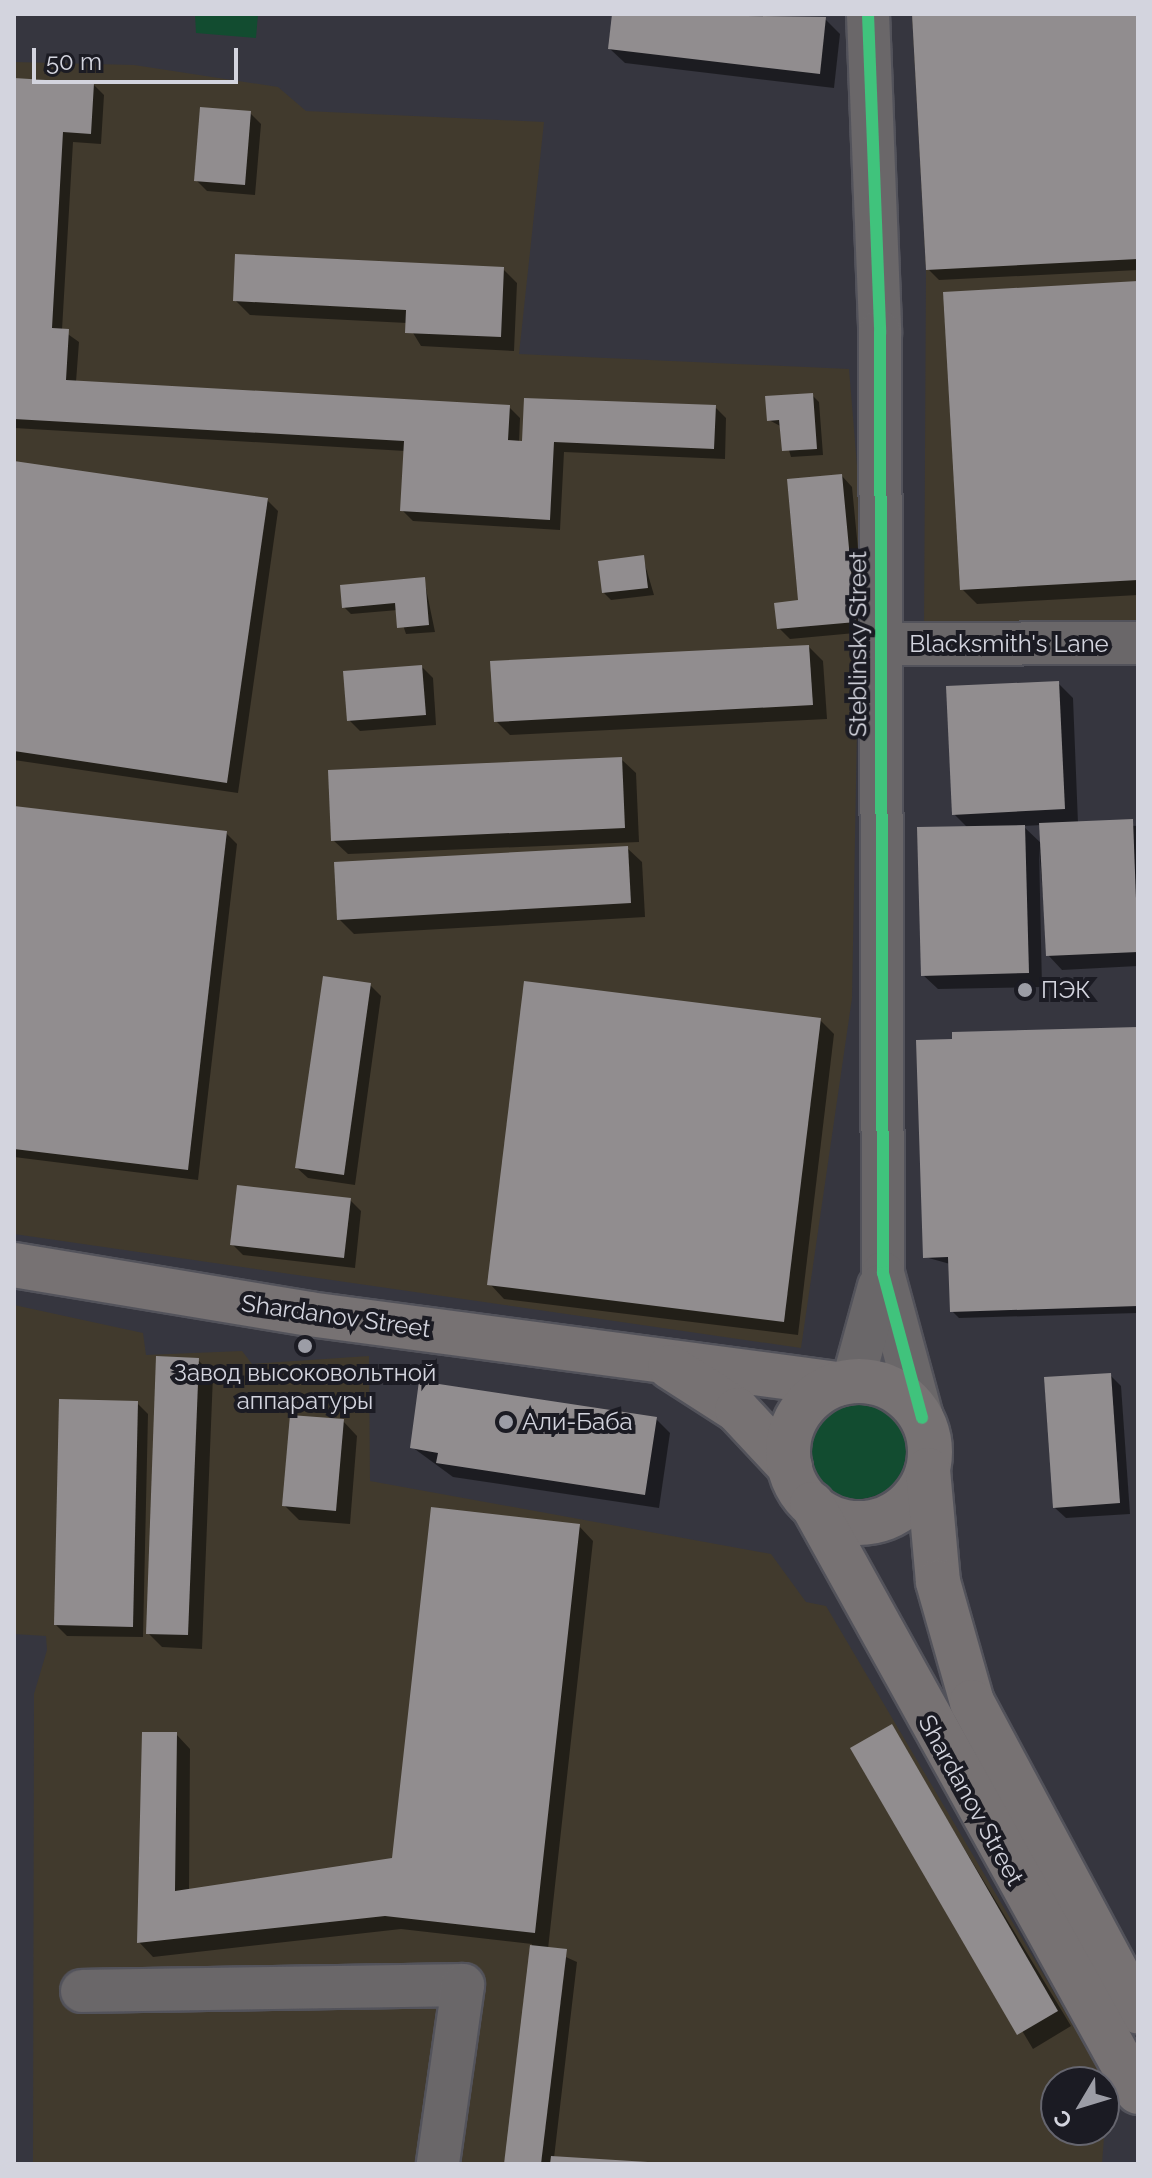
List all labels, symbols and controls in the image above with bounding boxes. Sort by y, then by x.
scale bar [36,32,242,82]
text: 50 m [46,47,102,76]
street label: Steblinsky Street [844,551,872,737]
street label: Blacksmith's Lane [909,630,1109,658]
place label: ПЭК [1041,976,1091,1004]
marker: ПЭК [1016,981,1034,999]
street label: Shardanov Street [239,1288,433,1344]
marker: Завод высоковольтной аппаратуры [296,1337,314,1355]
place label: Завод высоковольтной аппаратуры [174,1359,436,1415]
place label: Али-Баба [522,1408,633,1436]
marker: Али-Баба [497,1413,515,1431]
street label: Shardanov Street [912,1709,1030,1891]
north arrow [1040,2066,1120,2146]
text: С [1048,2106,1078,2133]

